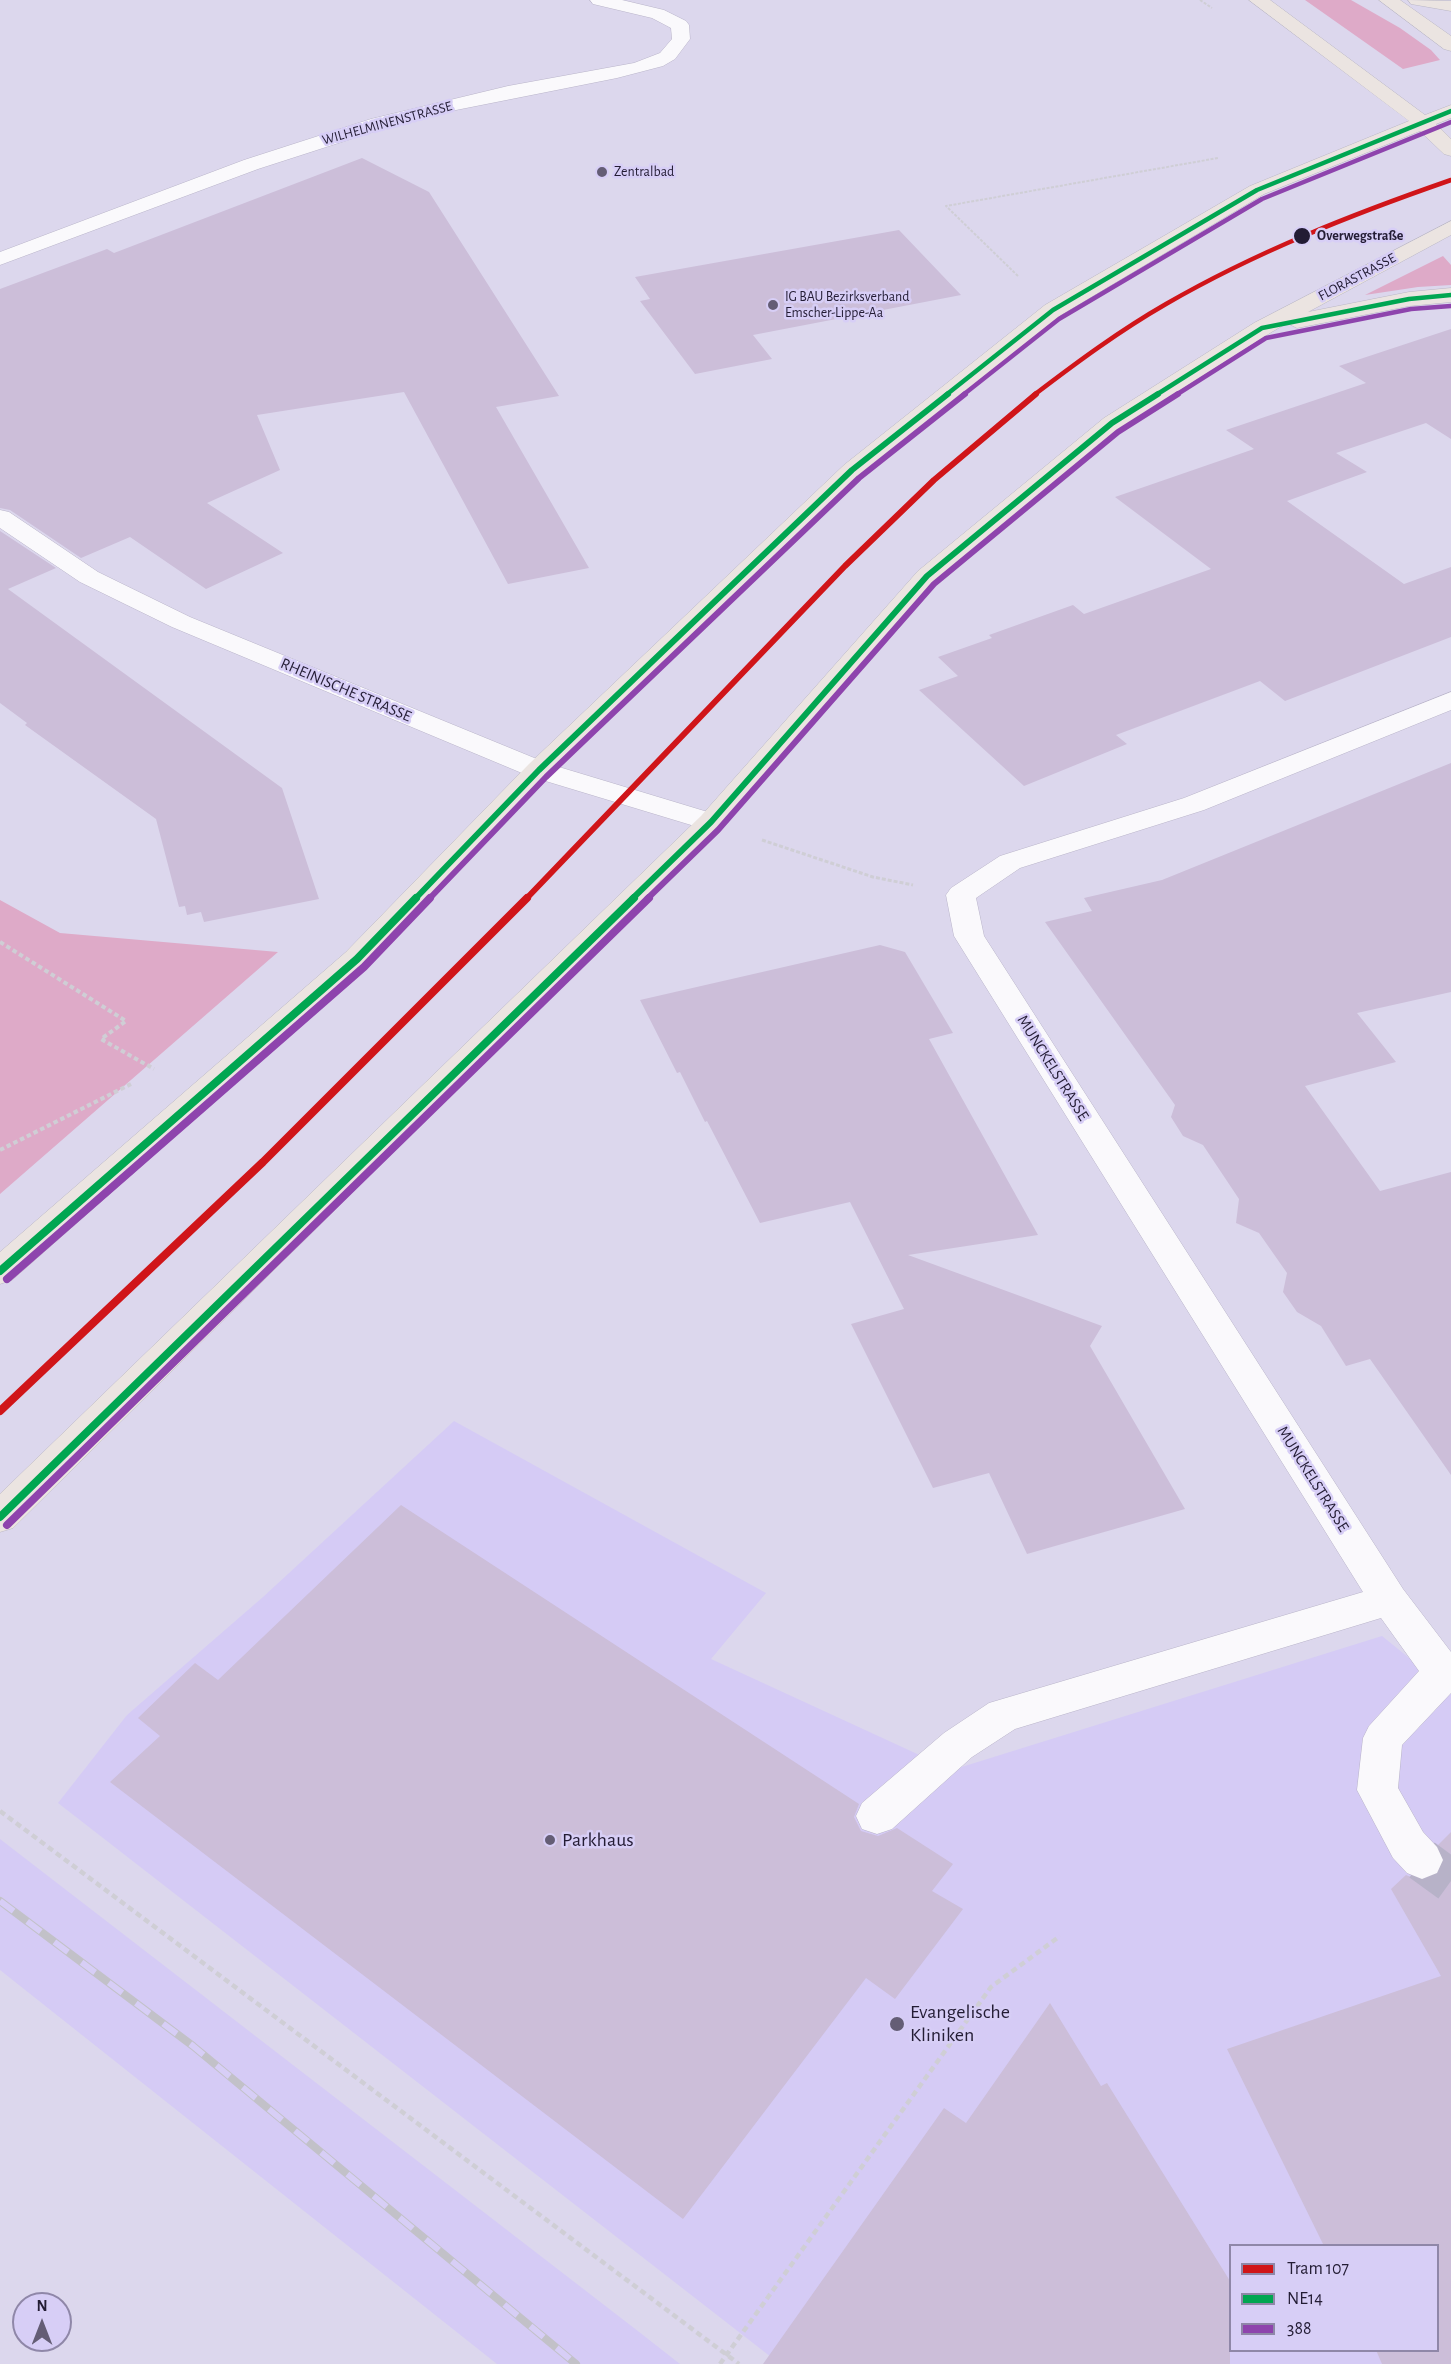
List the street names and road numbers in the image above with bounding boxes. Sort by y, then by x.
street label: WILHELMINENSTRASSE [320,98,454,148]
street label: FLORASTRASSE [1315,250,1399,304]
street label: RHEINISCHE STRASSE [278,654,414,726]
street label: MUNCKELSTRASSE [1013,1012,1093,1124]
street label: MUNCKELSTRASSE [1273,1423,1353,1535]

